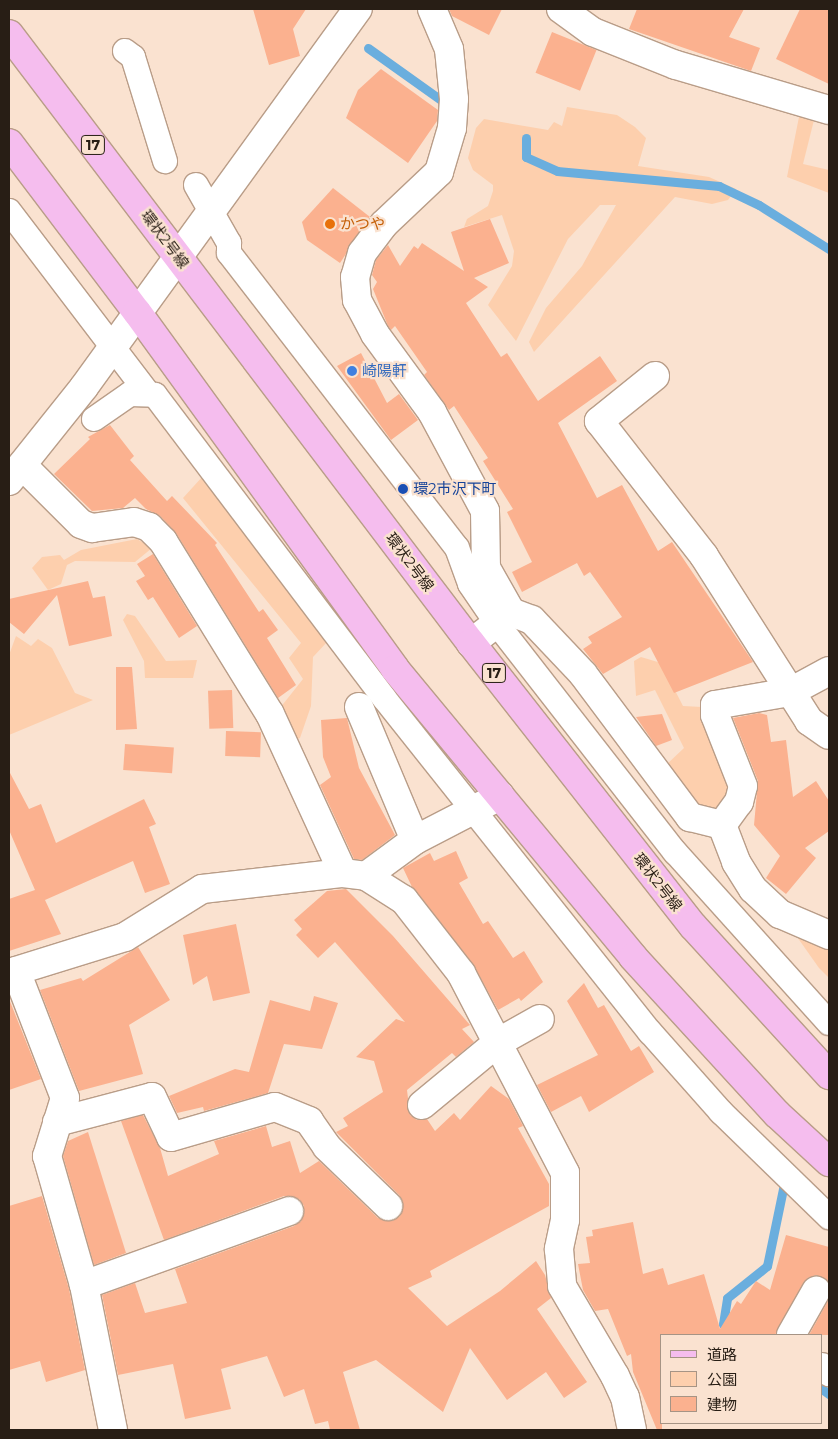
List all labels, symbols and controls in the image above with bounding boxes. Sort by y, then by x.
road number: 17 [80,134,106,156]
street label: 環状2号線 [137,206,193,272]
place label: かつや [340,215,385,233]
marker: かつや [324,218,336,230]
place label: 崎陽軒 [362,362,407,380]
marker: 崎陽軒 [346,365,358,377]
place label: 環2市沢下町 [413,480,497,498]
marker: 環2市沢下町 [397,483,409,495]
street label: 環状2号線 [382,529,438,595]
road number: 17 [482,661,506,684]
street label: 環状2号線 [630,849,686,915]
legend [660,1334,823,1424]
text: 道路 [707,1345,737,1364]
text: 公園 [707,1370,737,1389]
text: 建物 [707,1395,737,1414]

